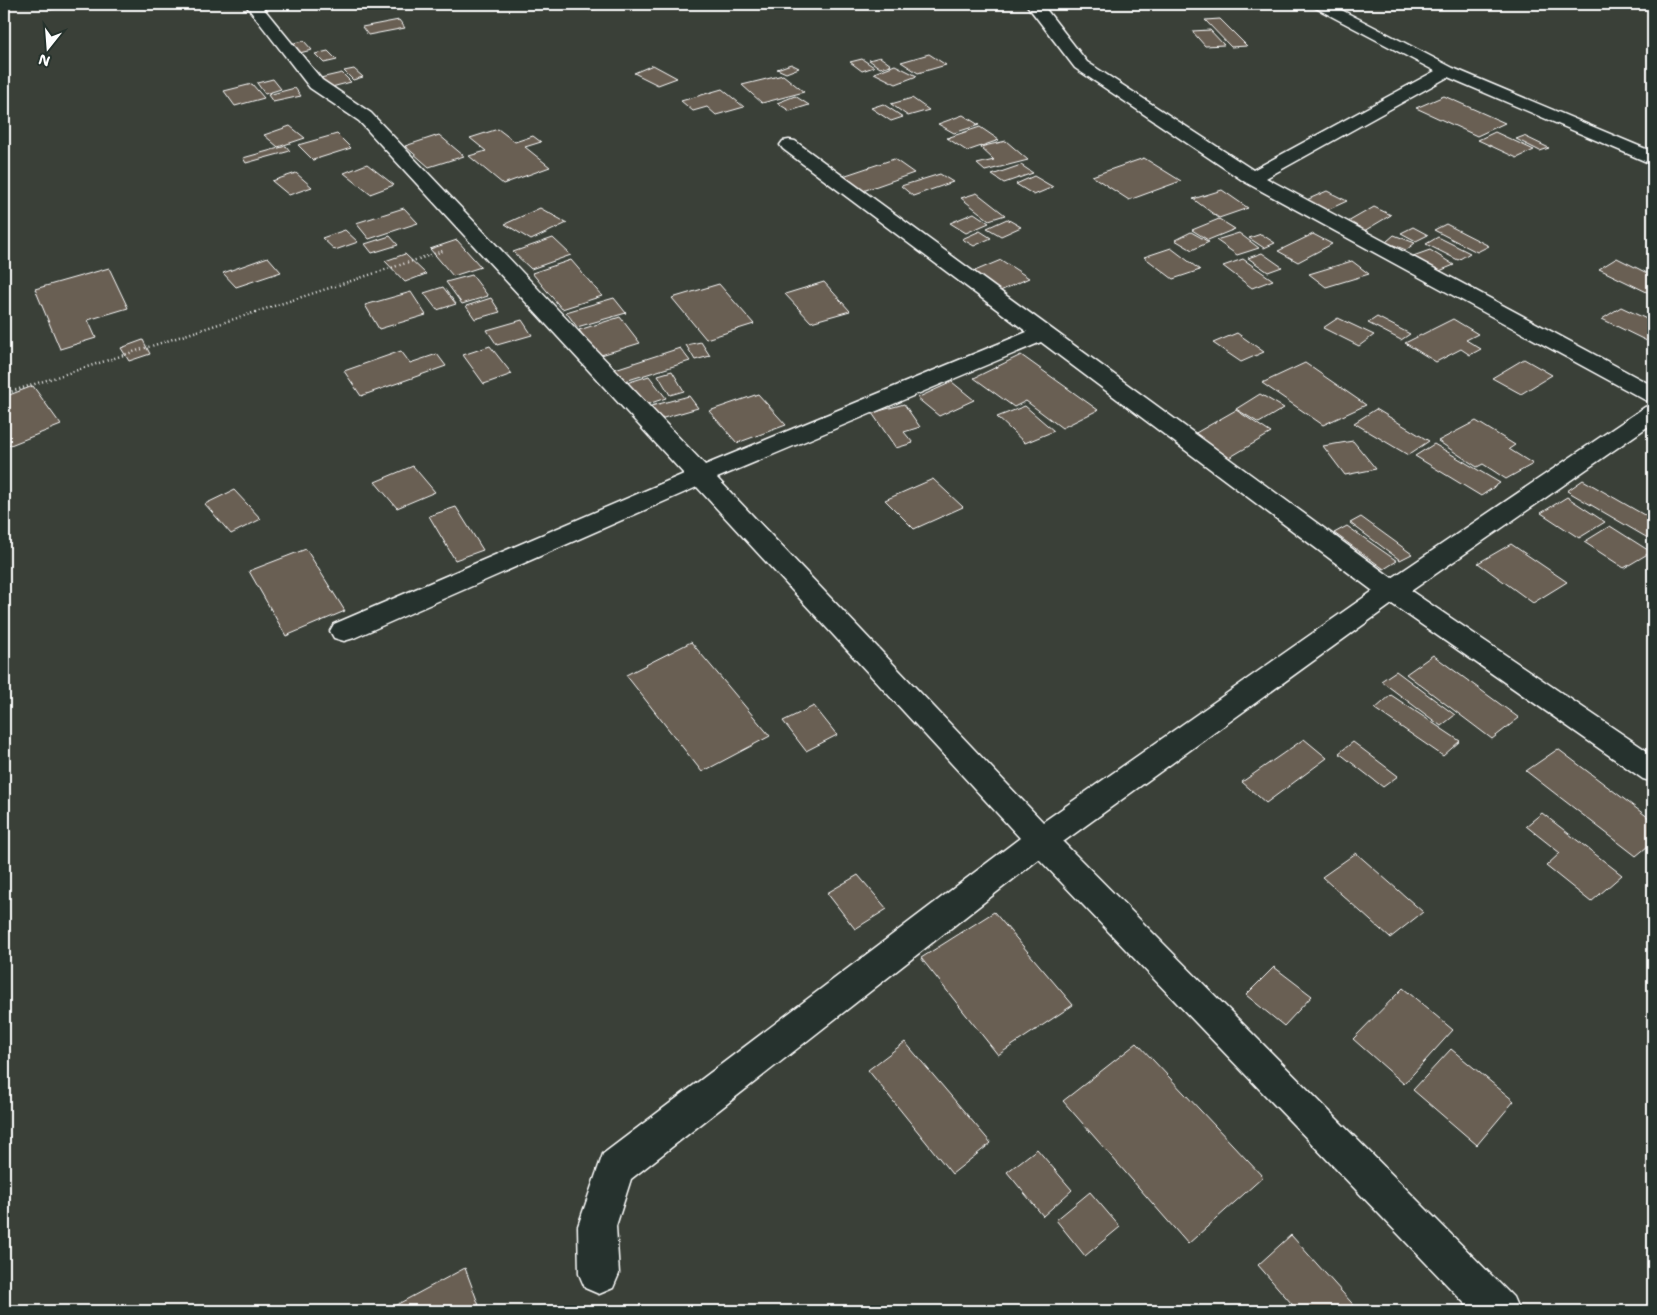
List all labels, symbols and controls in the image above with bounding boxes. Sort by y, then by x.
north arrow [22,22,72,72]
text: N [36,50,52,71]

